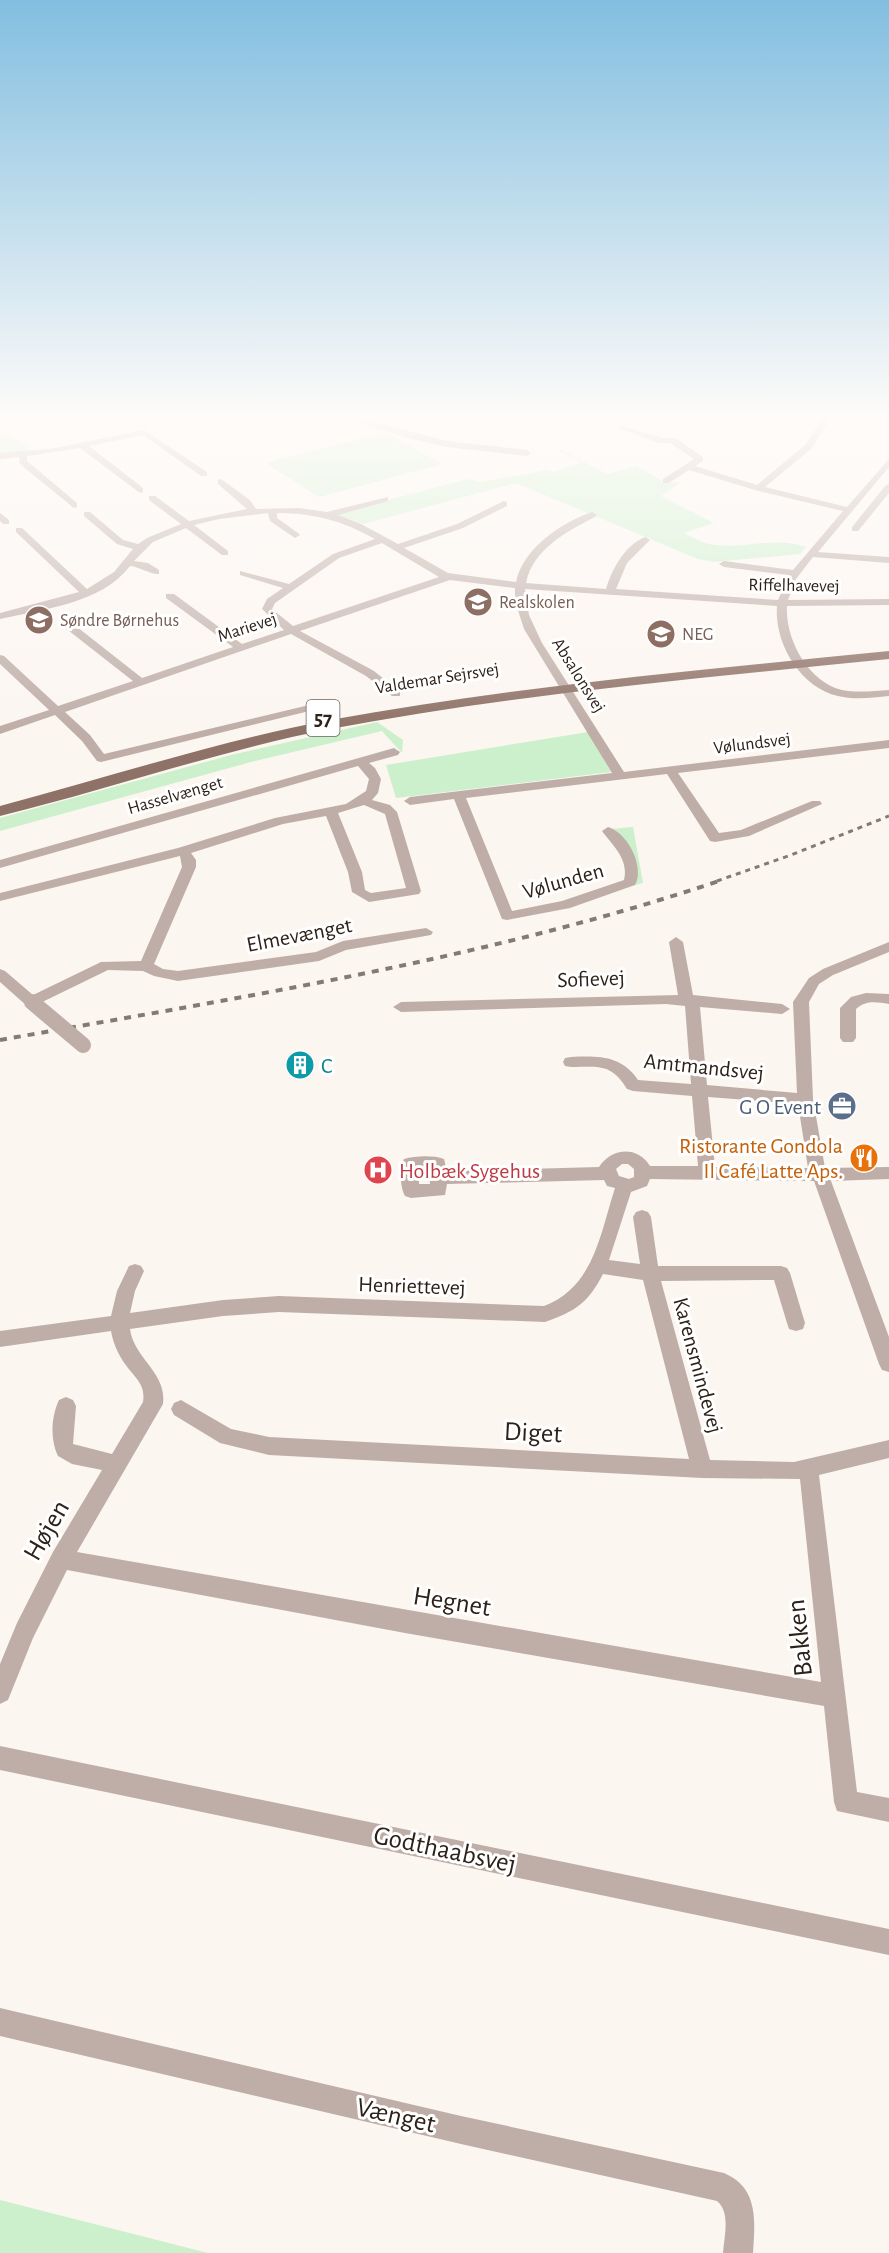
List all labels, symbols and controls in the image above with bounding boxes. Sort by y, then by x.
street label: Riffelhavevej [748,576,840,596]
school or university icon: Realskolen [462,586,494,618]
place label: Realskolen [499,594,575,612]
school or university icon: Søndre Børnehus [23,604,55,636]
street label: Marievej [215,610,279,646]
place label: Søndre Børnehus [60,612,179,630]
school or university icon: NEG [645,618,677,650]
place label: NEG [682,626,713,644]
street label: Absalonsvej [548,635,608,716]
street label: Valdemar Sejrsvej [374,660,500,698]
road number: 57 [306,700,340,736]
street label: Vølundsvej [713,730,792,758]
street label: Hasselvænget [126,774,225,818]
street label: Vølunden [520,859,606,903]
street label: Elmevænget [245,914,354,956]
street label: Sofievej [557,967,625,991]
building icon: C [284,1049,316,1081]
street label: Amtmandsvej [643,1050,765,1084]
place label: C [321,1055,332,1077]
office icon: G O Event [826,1090,858,1122]
place label: G O Event [739,1096,821,1118]
place label: Ristorante Gondola Il Café Latte Aps. [679,1135,843,1182]
restaurant icon: Ristorante Gondola Il Café Latte Aps. [848,1142,880,1174]
hospital icon: Holbæk Sygehus [362,1154,394,1186]
place label: Holbæk Sygehus [399,1160,540,1182]
street label: Henriettevej [358,1273,466,1299]
street label: Karensmindevej [669,1295,727,1435]
street label: Diget [503,1417,563,1448]
street label: Højen [19,1495,75,1566]
street label: Hegnet [411,1582,493,1621]
street label: Bakken [782,1598,817,1678]
street label: Godthaabsvej [371,1821,519,1879]
street label: Vænget [354,2093,438,2138]

